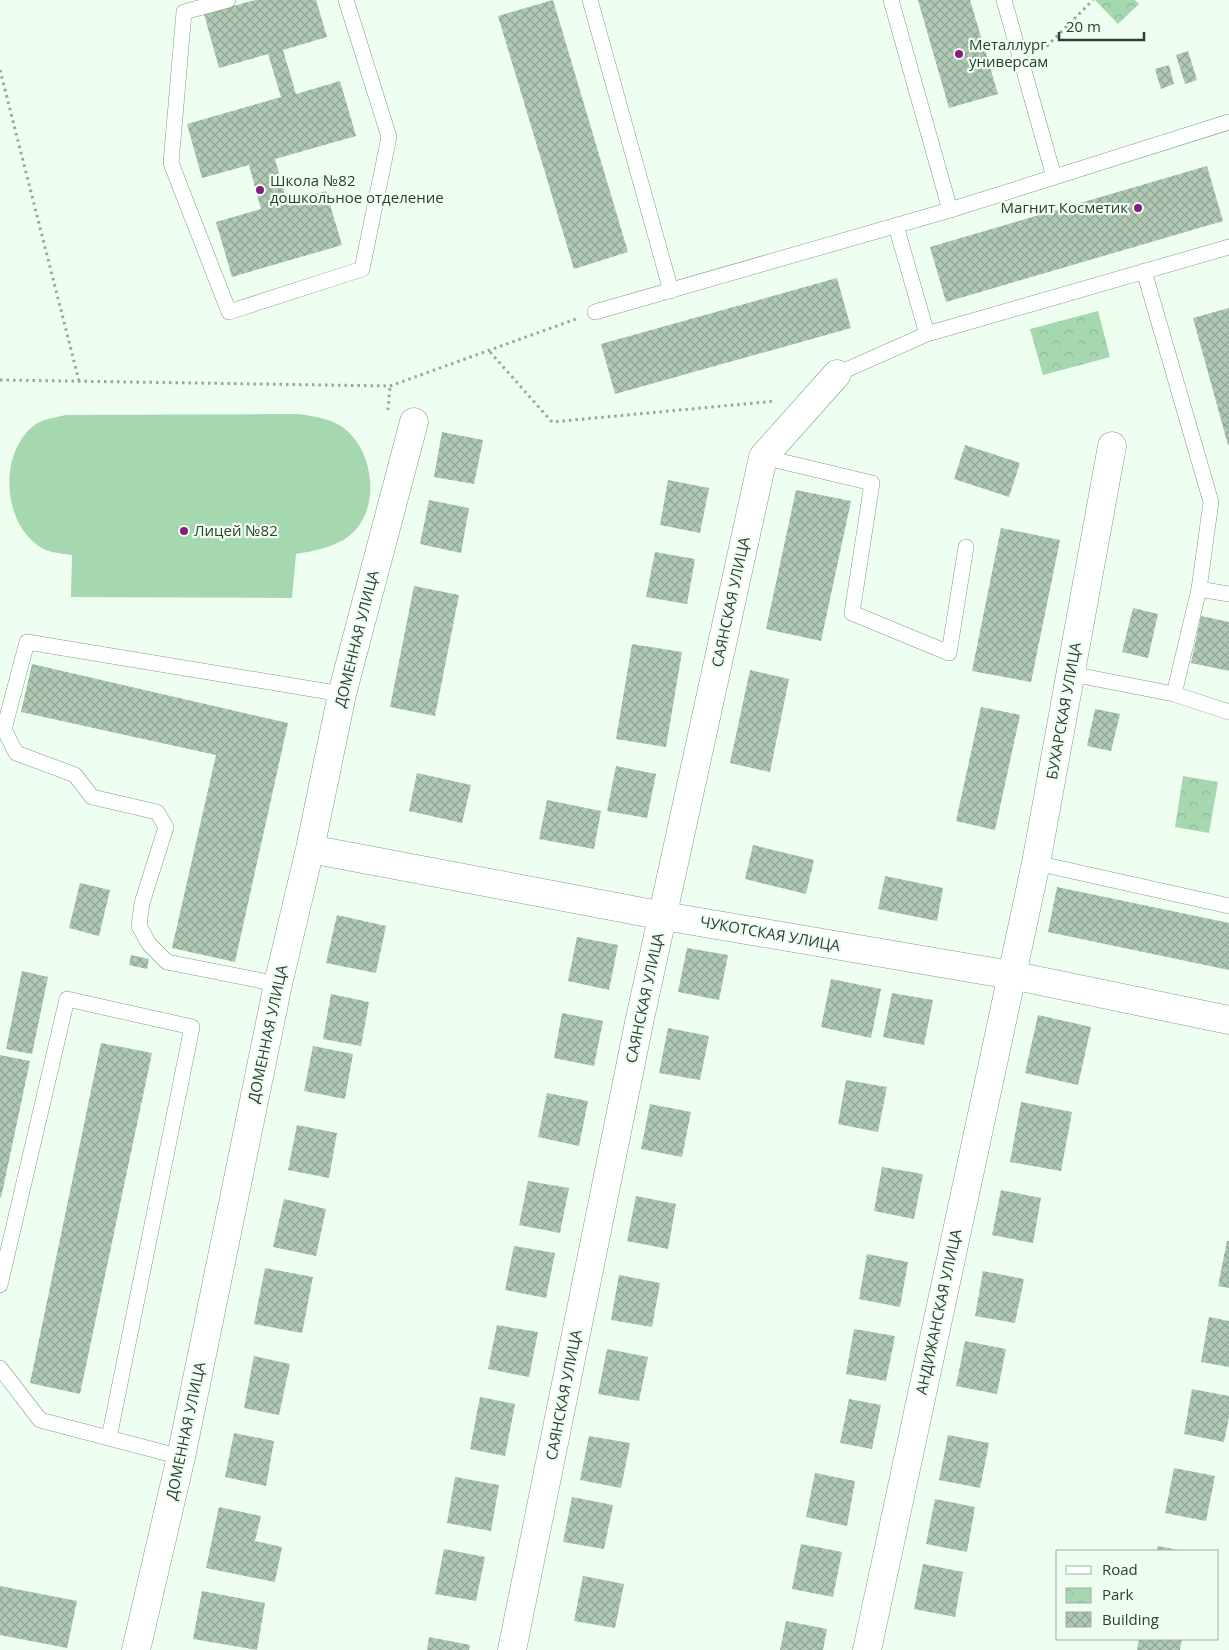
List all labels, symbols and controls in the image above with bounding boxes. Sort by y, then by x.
scale bar [1059,10,1144,42]
text: 20 m [1066,16,1101,36]
place label: Металлург универсам [969,34,1048,71]
marker: Металлург универсам [953,48,965,60]
place label: Школа №82 дошкольное отделение [270,170,444,207]
marker: Школа №82 дошкольное отделение [254,184,266,196]
place label: Магнит Косметик [1001,197,1128,217]
marker: Магнит Косметик [1132,202,1144,214]
place label: Лицей №82 [194,520,278,540]
marker: Лицей №82 [178,525,190,537]
street label: САЯНСКАЯ УЛИЦА [706,534,754,669]
street label: ДОМЕННАЯ УЛИЦА [329,568,383,709]
street label: БУХАРСКАЯ УЛИЦА [1041,640,1085,781]
street label: ЧУКОТСКАЯ УЛИЦА [699,911,842,955]
street label: САЯНСКАЯ УЛИЦА [620,930,668,1065]
street label: ДОМЕННАЯ УЛИЦА [243,963,292,1105]
street label: АНДИЖАНСКАЯ УЛИЦА [911,1227,965,1396]
street label: САЯНСКАЯ УЛИЦА [541,1327,586,1462]
street label: ДОМЕННАЯ УЛИЦА [161,1360,210,1502]
legend [1056,1550,1219,1640]
text: Road [1102,1559,1138,1579]
text: Park [1102,1584,1133,1604]
text: Building [1102,1609,1159,1629]

